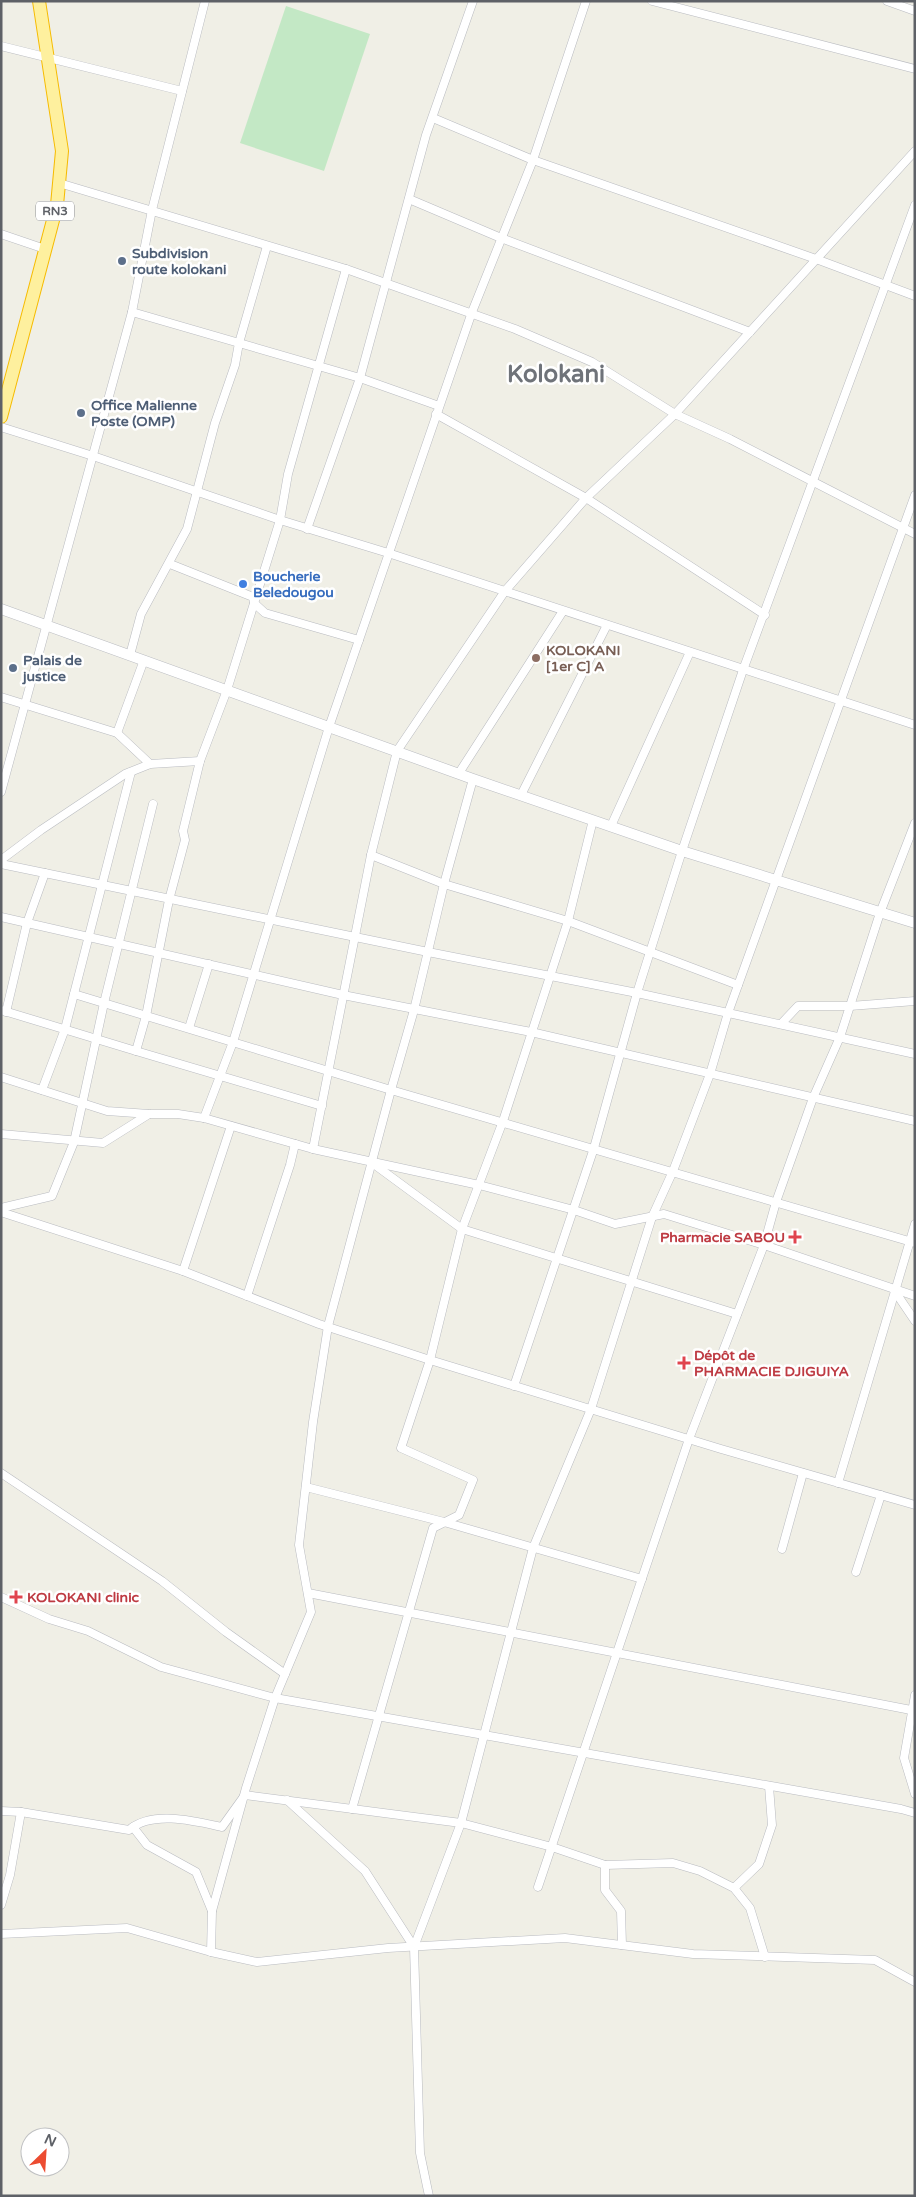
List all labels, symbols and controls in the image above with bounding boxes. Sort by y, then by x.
road number: RN3 [36,202,74,220]
place label: Subdivision route kolokani [132,245,226,278]
marker: Subdivision route kolokani [116,255,128,267]
district label: Kolokani [507,360,605,389]
place label: Office Malienne Poste (OMP) [91,397,197,430]
marker: Office Malienne Poste (OMP) [75,407,87,419]
place label: Boucherie Beledougou [253,568,334,601]
marker: Boucherie Beledougou [237,578,249,590]
place label: KOLOKANI [1er C] A [546,642,621,675]
place label: Palais de justice [22,652,82,685]
marker: KOLOKANI [1er C] A [530,652,542,664]
marker: Palais de justice [7,662,19,674]
place label: Pharmacie SABOU [660,1229,785,1246]
marker: Pharmacie SABOU [789,1231,801,1243]
place label: Dépôt de PHARMACIE DJIGUIYA [694,1347,850,1380]
marker: Dépôt de PHARMACIE DJIGUIYA [678,1357,690,1369]
place label: KOLOKANI clinic [27,1589,140,1606]
marker: KOLOKANI clinic [9,1590,23,1604]
north arrow [20,2127,70,2177]
text: N [42,2131,59,2151]

